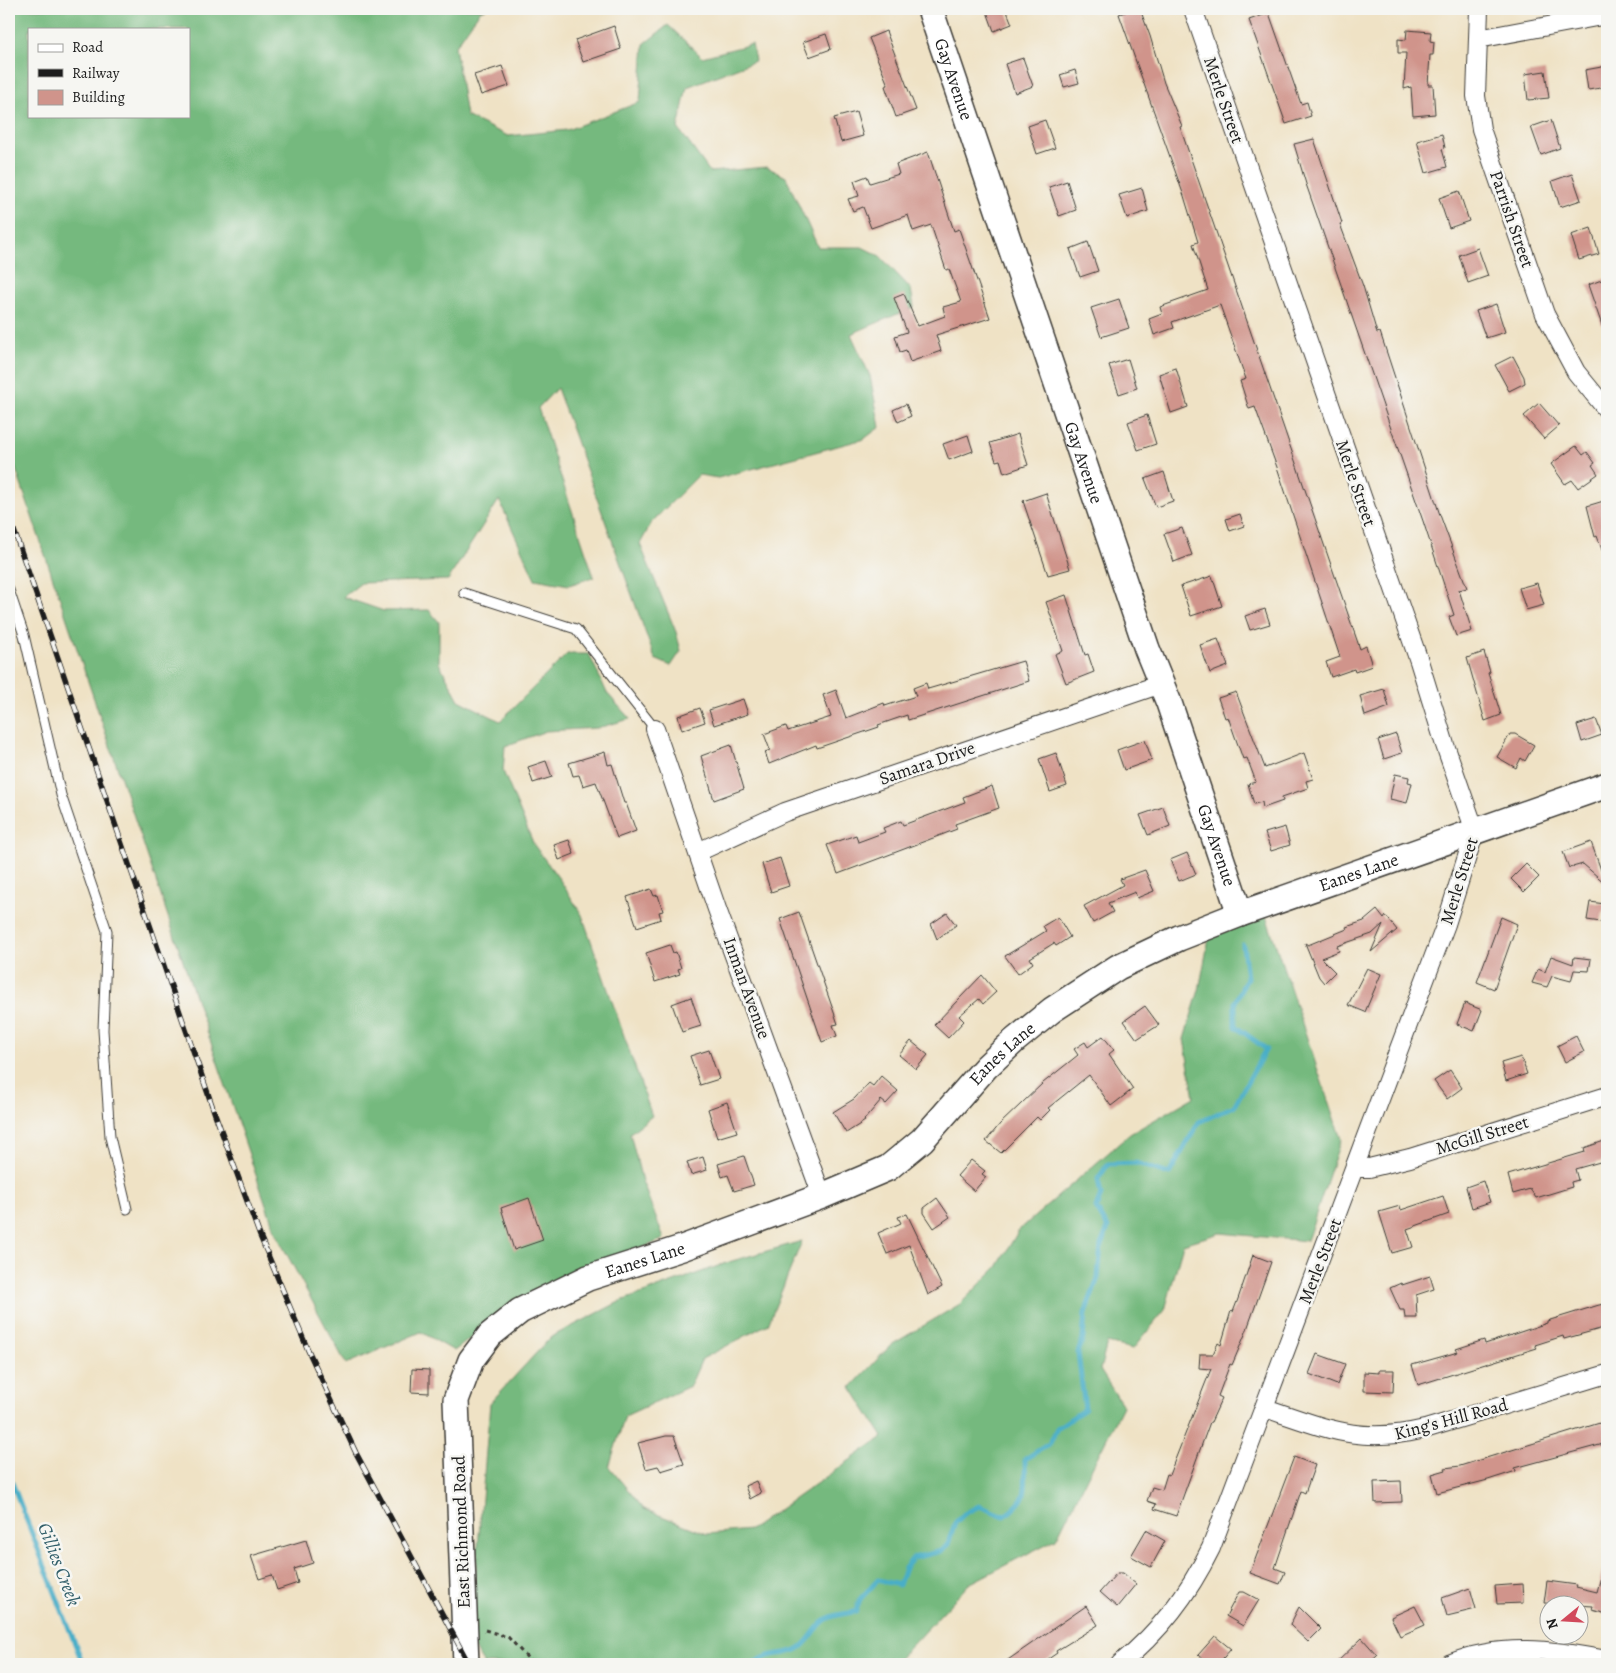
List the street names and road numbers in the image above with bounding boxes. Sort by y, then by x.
street label: Gay Avenue [929,35,979,123]
street label: Merle Street [1198,53,1250,147]
street label: Parrish Street [1484,167,1540,271]
street label: Gay Avenue [1059,418,1109,507]
street label: Merle Street [1330,436,1382,530]
street label: Samara Drive [876,735,978,791]
street label: Gay Avenue [1192,801,1242,889]
street label: Merle Street [1434,834,1484,928]
street label: Eanes Lane [1316,847,1402,897]
street label: Inman Avenue [717,934,777,1042]
street label: Eanes Lane [963,1016,1040,1090]
street label: McGill Street [1433,1109,1531,1160]
street label: Merle Street [1293,1215,1347,1307]
street label: Eanes Lane [602,1236,688,1284]
street label: King's Hill Road [1392,1392,1511,1446]
street label: East Richmond Road [446,1455,476,1609]

